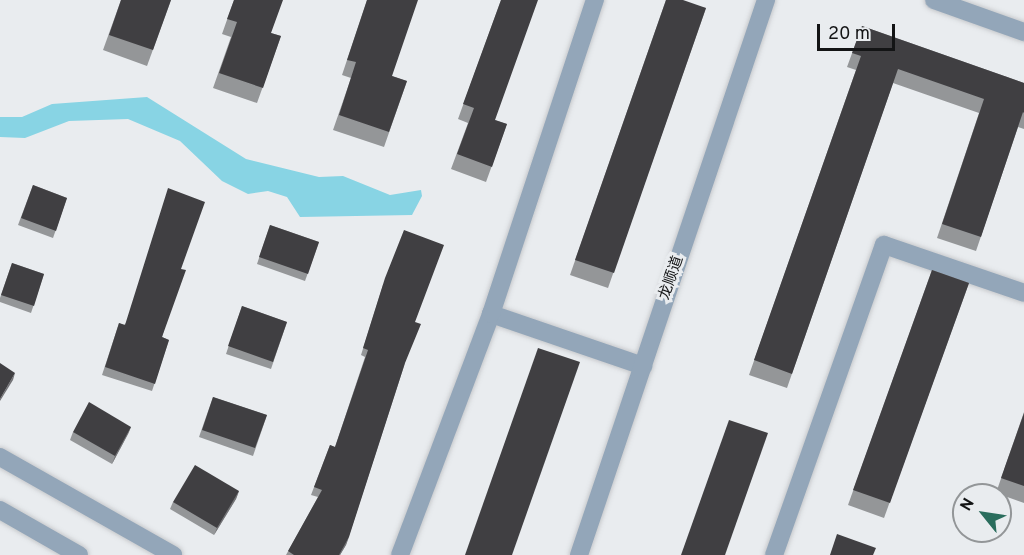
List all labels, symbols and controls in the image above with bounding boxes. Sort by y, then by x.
scale bar [820,12,898,50]
text: 20 m [828,23,870,46]
street label: 龙顺道 [656,254,688,302]
north arrow [952,483,1012,543]
text: N [957,495,980,515]

